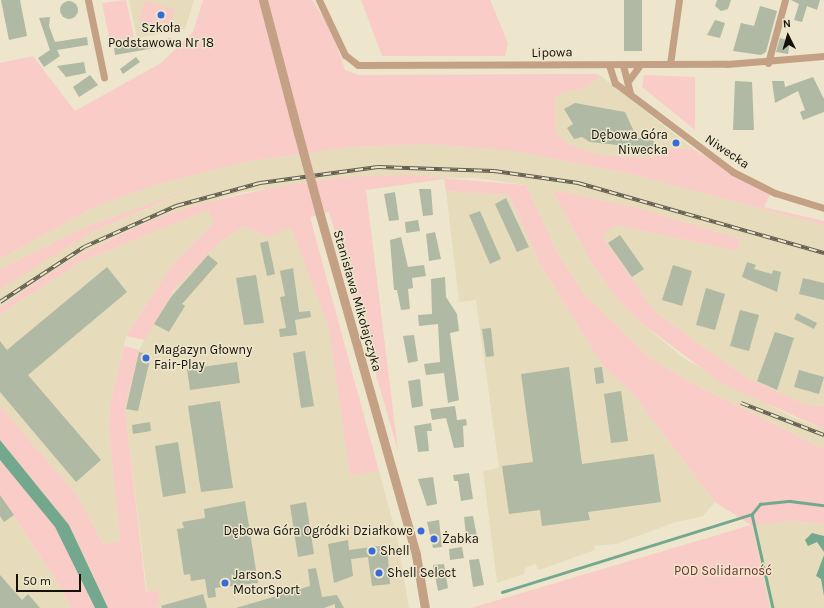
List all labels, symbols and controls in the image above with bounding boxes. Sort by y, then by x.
marker: Szkoła Podstawowa Nr 18 [156,10,166,20]
north arrow [768,16,808,56]
text: N [782,17,791,30]
place label: Szkoła Podstawowa Nr 18 [108,21,214,52]
street label: Lipowa [531,45,573,61]
place label: Dębowa Góra Niwecka [591,128,668,159]
street label: Niwecka [702,132,752,172]
marker: Dębowa Góra Niwecka [671,138,681,148]
street label: Stanisława Mikołajczyka [329,228,385,374]
place label: Magazyn Głowny Fair-Play [154,343,252,374]
marker: Magazyn Głowny Fair-Play [141,353,151,363]
place label: Dębowa Góra Ogródki Działkowe [223,523,413,539]
marker: Dębowa Góra Ogródki Działkowe [416,526,426,536]
place label: Żabka [442,531,479,547]
marker: Żabka [429,534,439,544]
place label: Shell [380,543,410,559]
marker: Shell [367,546,377,556]
park label: POD Solidarność [674,563,772,579]
place label: Shell Select [387,565,456,581]
scale bar [18,566,83,592]
place label: Jarson.S MotorSport [233,568,300,599]
marker: Shell Select [374,568,384,578]
text: 50 m [23,574,51,588]
marker: Jarson.S MotorSport [220,578,230,588]

